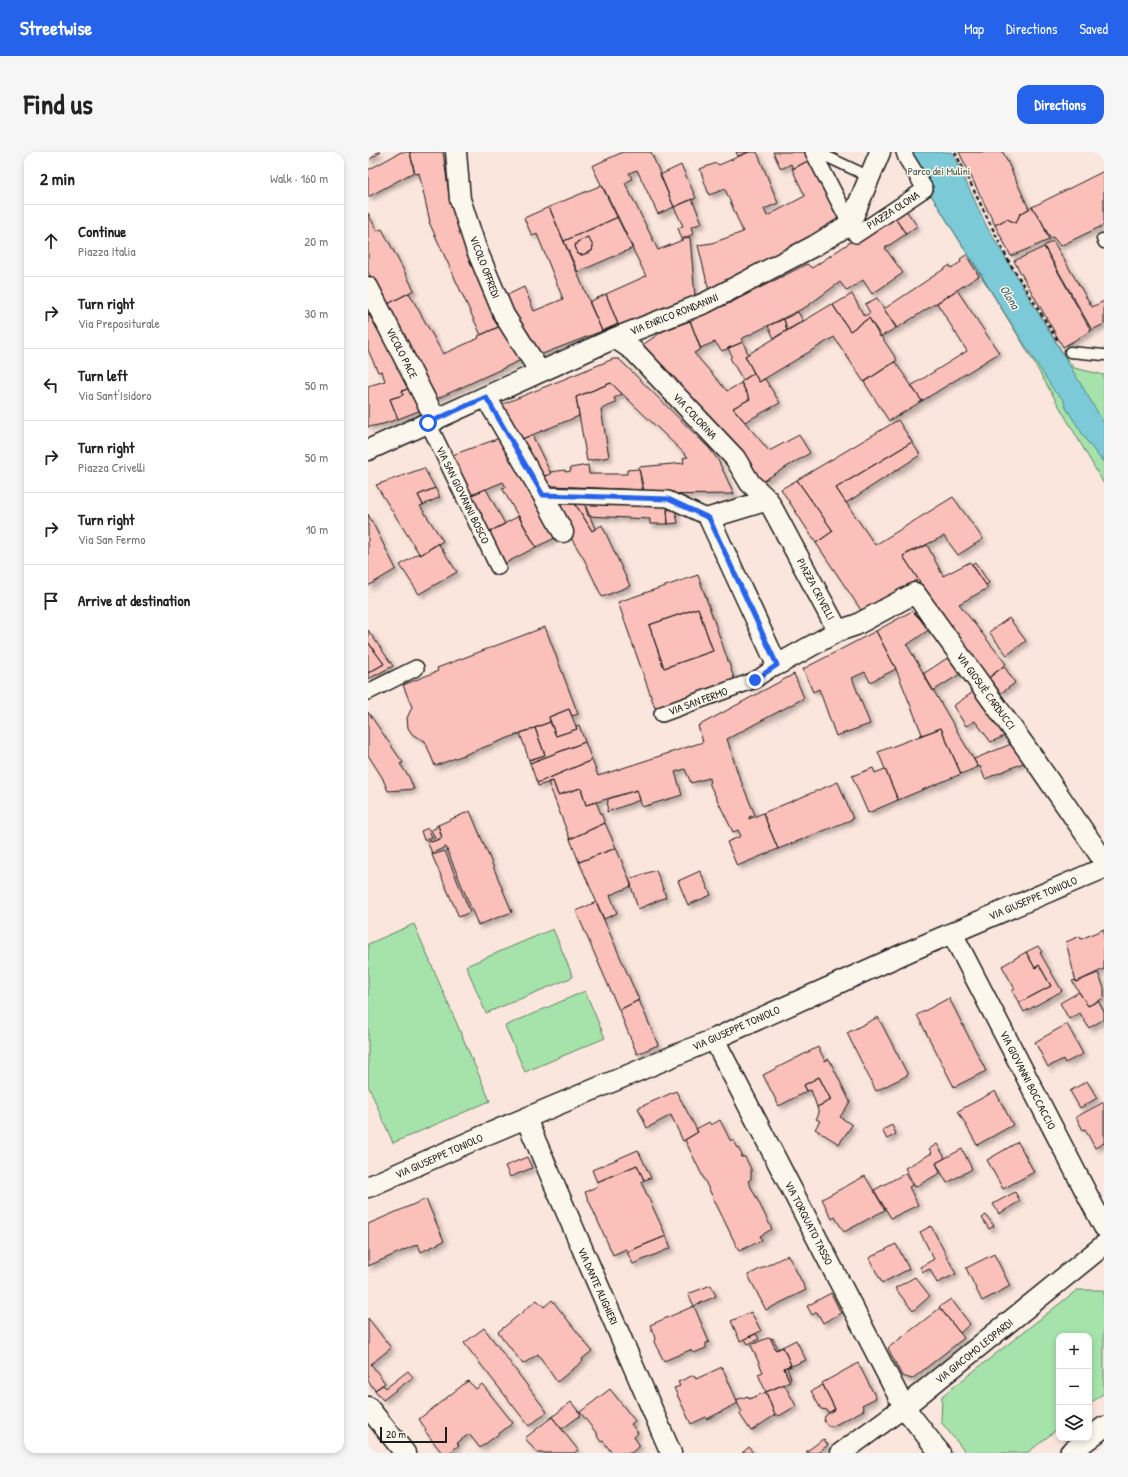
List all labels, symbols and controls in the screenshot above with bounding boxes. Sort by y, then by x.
text: Streetwise [20,15,92,41]
text: Map [964,19,984,38]
text: Directions [1006,19,1057,38]
text: Saved [1079,19,1108,38]
text: Find us [24,85,93,123]
button: Directions [1017,85,1104,124]
park label: Parco dei Mulini [908,164,970,178]
text: 2 min [40,167,75,190]
text: Walk · 160 m [270,169,328,187]
street label: PIAZZA OLONA [864,187,922,232]
text: Continue [78,221,126,242]
icon: ahead [40,230,62,252]
text: 20 m [304,232,328,250]
street label: VICOLO OFFREDI [467,234,503,300]
text: Piazza Italia [78,242,136,260]
water label: Olona [996,282,1024,313]
street label: VIA ENRICO RONDANINI [628,290,720,338]
text: Turn right [78,293,134,314]
icon: right [40,302,62,324]
text: 30 m [305,304,328,322]
text: Via Prepositurale [78,314,160,332]
street label: VICOLO PACE [383,325,421,381]
text: Turn left [78,365,128,386]
icon: left [40,374,62,396]
text: 50 m [305,376,328,394]
text: Via Sant'Isidoro [78,386,151,404]
street label: VIA COLORINA [670,390,720,442]
route start [419,414,437,432]
text: Turn right [78,437,134,458]
street label: VIA SAN GIOVANNI BOSCO [433,444,493,546]
icon: right [40,446,62,468]
text: 50 m [305,448,328,466]
text: Piazza Crivelli [78,458,145,476]
text: Turn right [78,509,134,530]
icon: right [40,518,62,540]
text: 10 m [306,520,328,538]
text: Via San Fermo [78,530,145,548]
street label: PIAZZA CRIVELLI [794,556,838,622]
icon: arrive [40,590,62,612]
text: Arrive at destination [78,590,190,611]
street label: VIA GIOSUÈ CARDUCCI [953,650,1019,732]
route end [746,671,764,689]
street label: VIA SAN FERMO [666,684,730,718]
street label: VIA GIUSEPPE TONIOLO [987,873,1079,923]
street label: VIA GIUSEPPE TONIOLO [690,1002,782,1054]
street label: VIA GIOVANNI BOCCACCIO [997,1028,1059,1132]
street label: VIA GIUSEPPE TONIOLO [393,1130,485,1182]
street label: VIA TORQUATO TASSO [782,1179,836,1267]
street label: VIA DANTE ALIGHIERI [575,1245,621,1327]
street label: VIA GIACOMO LEOPARDI [932,1315,1016,1387]
map controls [1056,1333,1092,1441]
button: + [1056,1333,1092,1369]
button: − [1056,1369,1092,1405]
button: layers [1056,1405,1092,1441]
scale bar [380,1425,447,1444]
text: 20 m [386,1427,406,1441]

